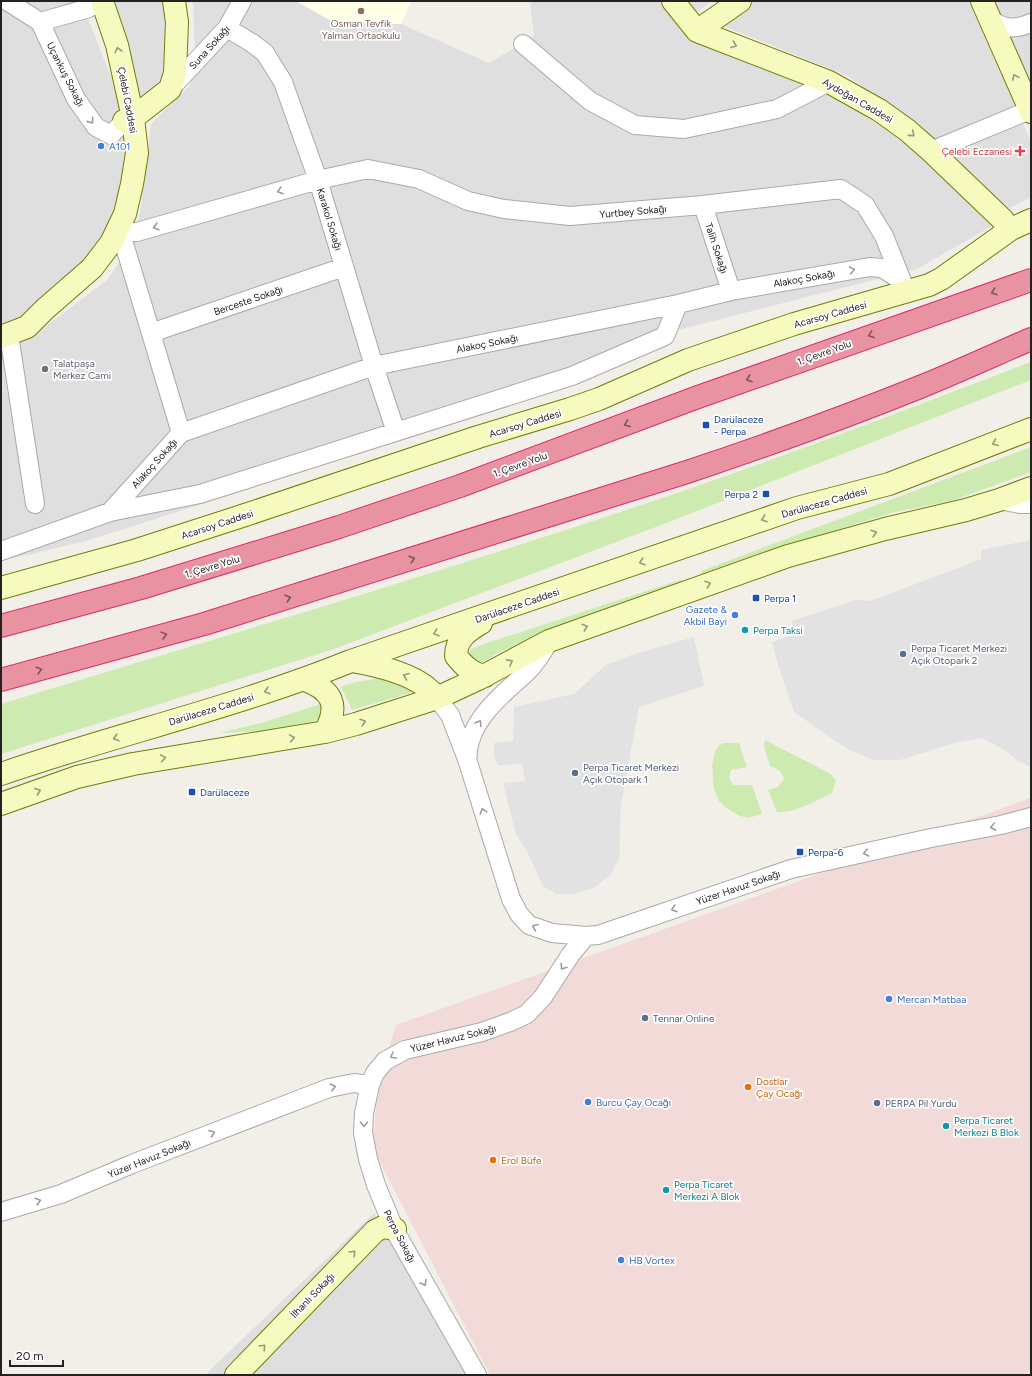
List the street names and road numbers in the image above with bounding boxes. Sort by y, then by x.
street label: Suna Sokağı [186,23,233,72]
street label: Uçankuş Sokağı [44,40,87,109]
street label: Çelebi Caddesi [115,66,140,134]
street label: Aydoğan Caddesi [820,75,895,126]
street label: Karakol Sokağı [314,186,345,252]
street label: Yurtbey Sokağı [599,202,667,221]
street label: Talih Sokağı [702,221,731,275]
street label: Alakoç Sokağı [772,267,836,290]
street label: Berceste Sokağı [212,283,284,318]
street label: Acarsoy Caddesi [792,298,868,331]
street label: Alakoç Sokağı [455,331,519,356]
street label: 1. Çevre Yolu [795,337,853,368]
street label: Acarsoy Caddesi [487,406,563,441]
street label: Alakoç Sokağı [129,436,180,491]
street label: 1. Çevre Yolu [491,449,549,480]
street label: Darülaceze Caddesi [780,484,868,521]
street label: Acarsoy Caddesi [179,507,255,542]
street label: 1. Çevre Yolu [183,552,241,581]
street label: Darülaceze Caddesi [473,585,561,626]
street label: Darülaceze Caddesi [167,690,255,729]
street label: Yüzer Havuz Sokağı [694,867,782,908]
street label: Yüzer Havuz Sokağı [409,1022,498,1055]
street label: Yüzer Havuz Sokağı [106,1136,193,1181]
street label: Perpa Sokağı [381,1207,419,1265]
street label: İlhanlı Sokağı [287,1270,337,1321]

